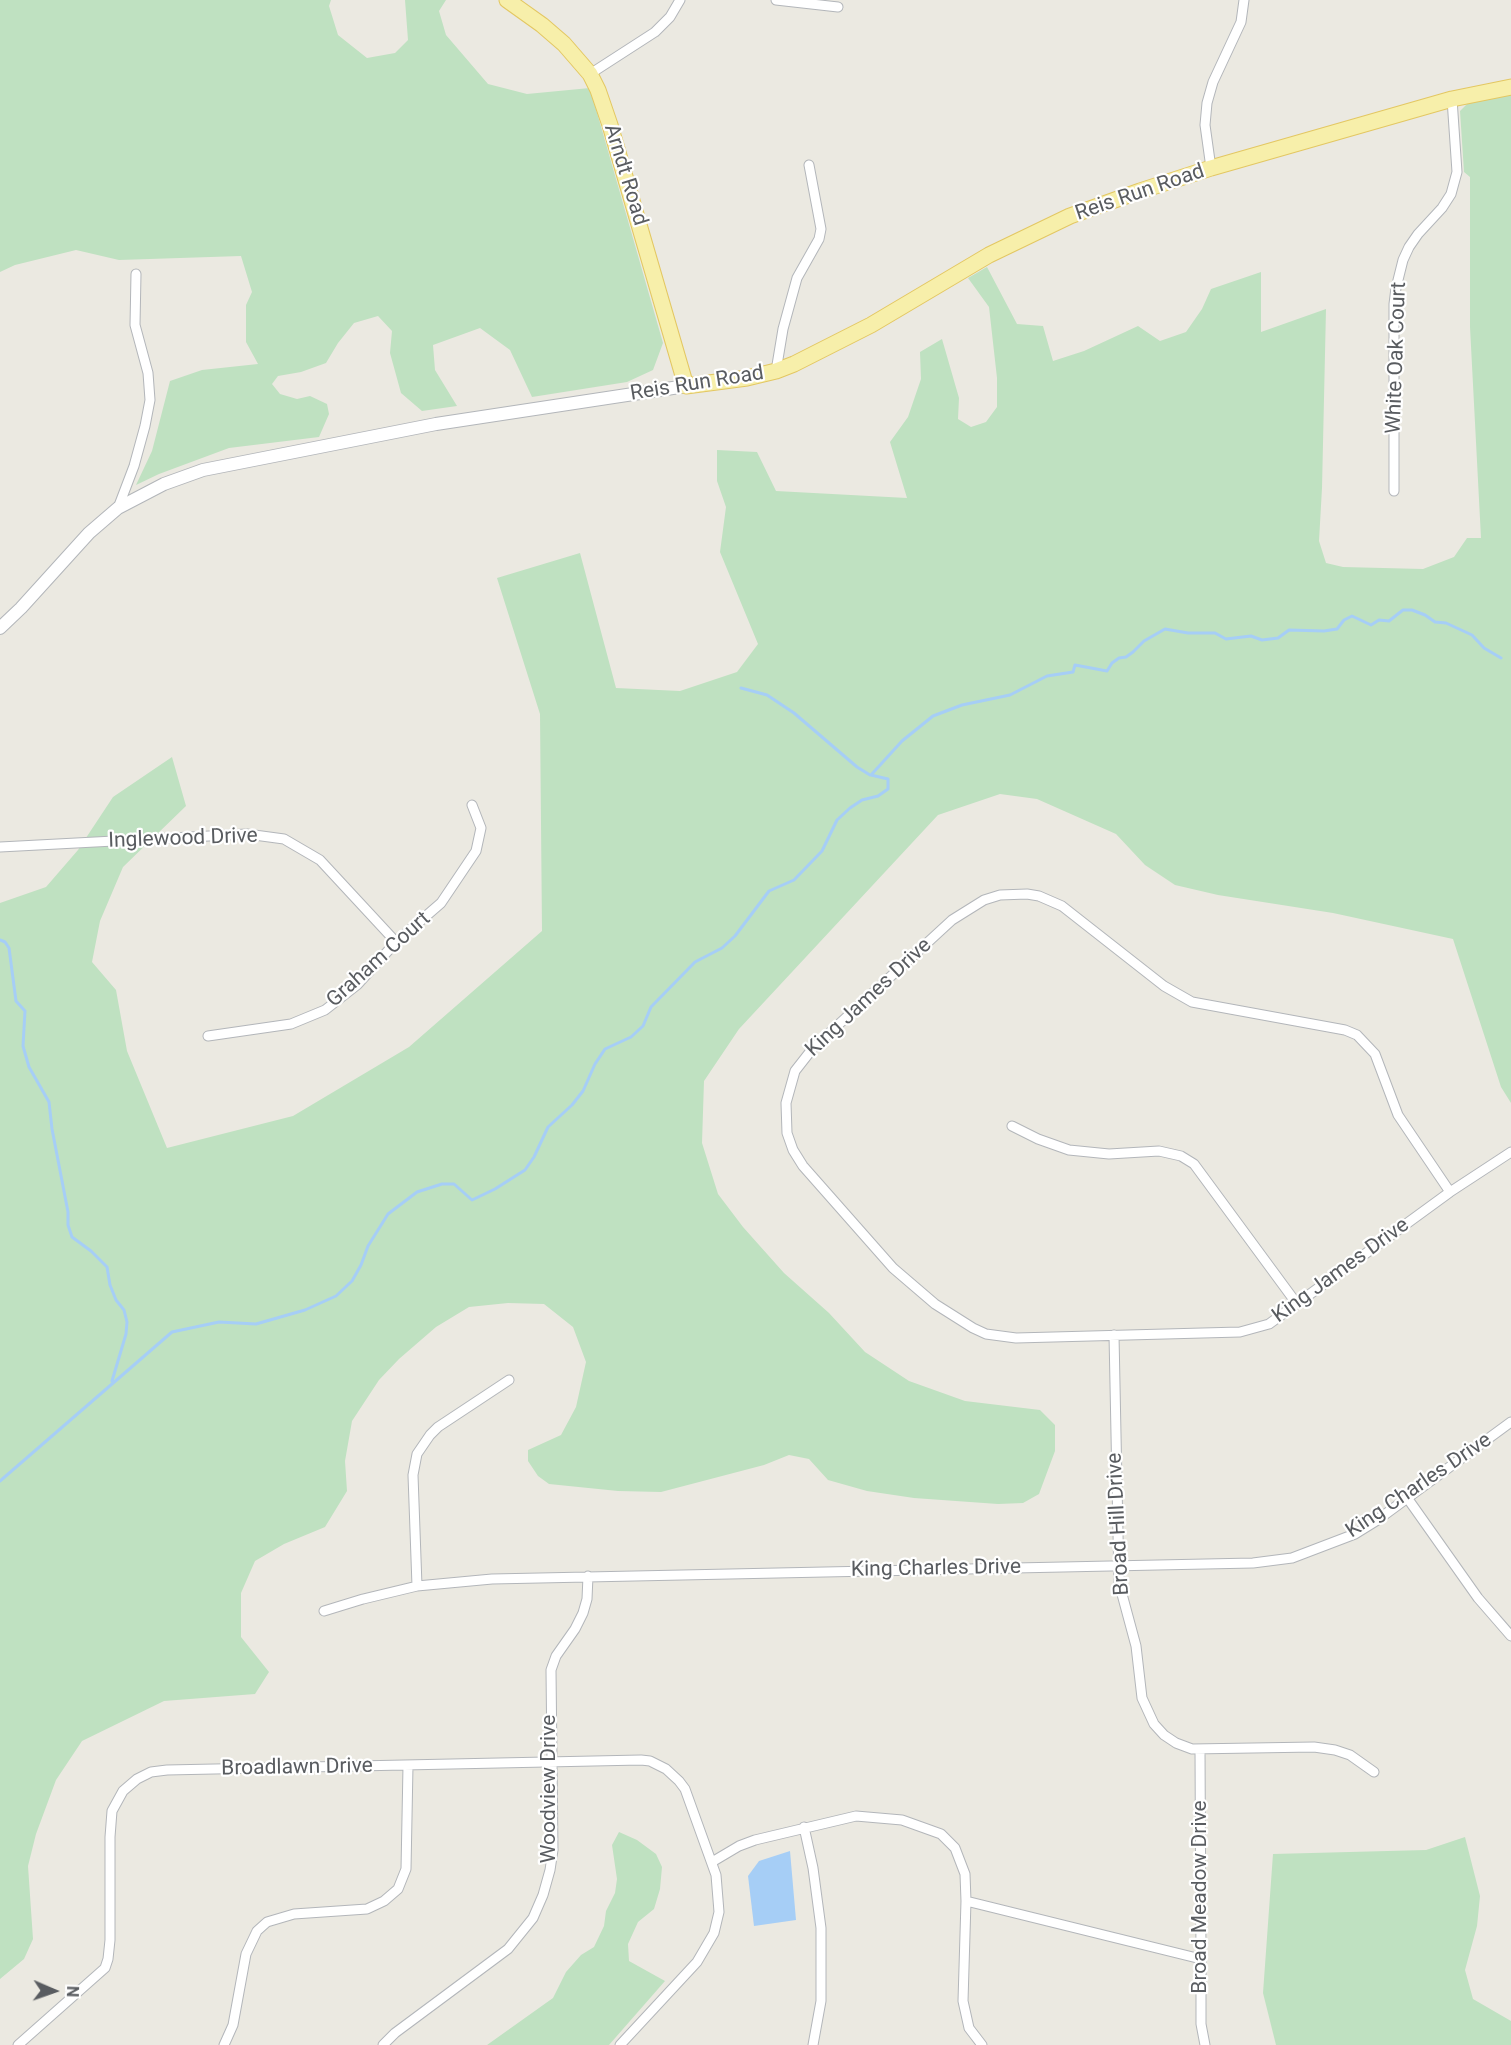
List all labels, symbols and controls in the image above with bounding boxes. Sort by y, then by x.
street label: Arndt Road [598,121,652,229]
street label: Reis Run Road [1072,159,1208,227]
street label: White Oak Court [1382,282,1412,434]
street label: Reis Run Road [628,361,766,407]
street label: Inglewood Drive [108,824,258,854]
street label: Graham Court [322,907,436,1013]
street label: King James Drive [801,933,937,1063]
street label: King James Drive [1268,1213,1414,1329]
street label: King Charles Drive [1341,1428,1497,1544]
street label: Broad Hill Drive [1103,1452,1135,1596]
street label: King Charles Drive [851,1555,1021,1583]
street label: Woodview Drive [537,1715,563,1863]
street label: Broadlawn Drive [221,1754,373,1782]
street label: Broad Meadow Drive [1188,1800,1214,1994]
north arrow [24,1961,84,2021]
text: N [63,1986,82,1998]

